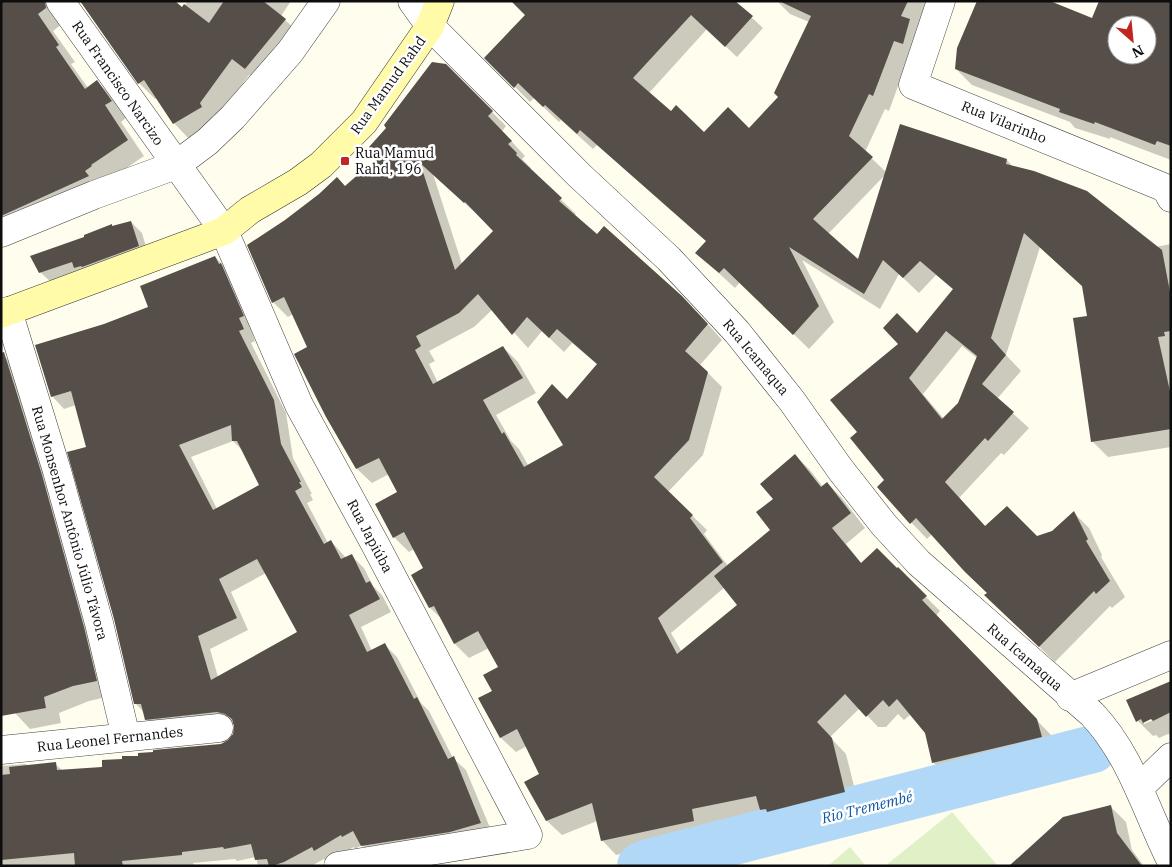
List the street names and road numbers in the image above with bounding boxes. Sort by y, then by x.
street label: Rua Francisco Narcizo [68,17,168,149]
street label: Rua Mamud Rahd [346,32,430,138]
street label: Rua Vilarinho [959,97,1049,147]
street label: Rua Icamaqua [719,315,793,399]
street label: Rua Monsenhor Antônio Júlio Távora [28,404,112,643]
street label: Rua Japiúba [343,496,397,576]
street label: Rua Icamaqua [984,619,1067,695]
street label: Rua Leonel Fernandes [36,722,184,756]

